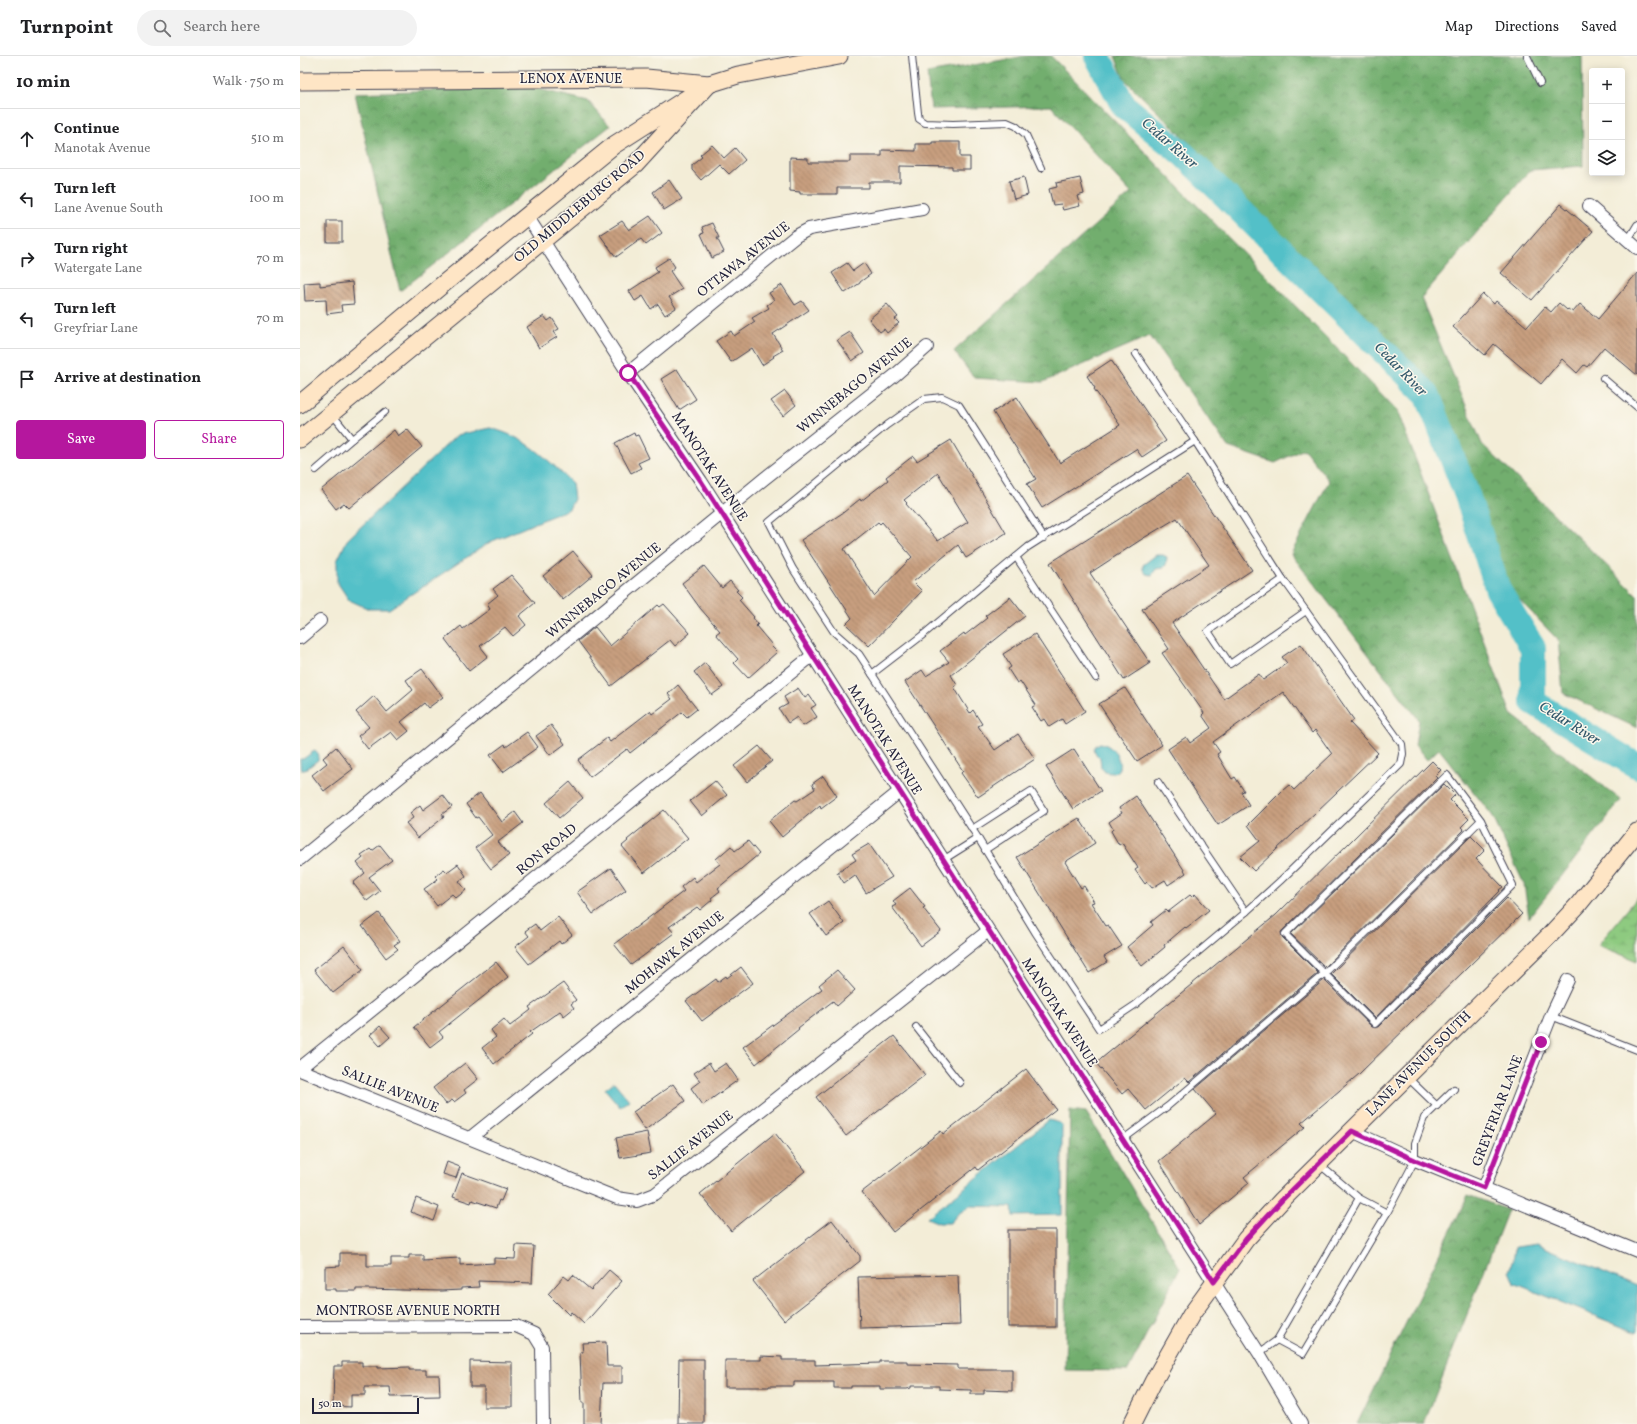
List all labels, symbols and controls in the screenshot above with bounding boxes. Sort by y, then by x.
search box [137,10,417,46]
text: Turnpoint [20,15,113,41]
icon: search [151,17,173,39]
text: Search here [183,17,260,38]
text: Map [1445,18,1473,37]
text: Directions [1495,18,1559,37]
text: Saved [1581,18,1617,37]
map controls [1589,68,1625,176]
button: + [1589,68,1625,104]
street label: LENOX AVENUE [519,70,623,89]
text: 10 min [16,71,70,94]
text: Walk · 750 m [212,73,284,91]
button: − [1589,104,1625,140]
water label: Cedar River [1136,114,1202,175]
text: Continue [54,119,119,140]
icon: ahead [16,128,38,150]
text: 510 m [251,130,284,148]
text: Manotak Avenue [54,140,151,158]
button: layers [1589,140,1625,176]
street label: OLD MIDDLEBURG ROAD [510,146,650,268]
text: Turn left [54,179,116,200]
icon: left [16,188,38,210]
text: 100 m [249,190,284,208]
text: Lane Avenue South [54,200,163,218]
street label: OTTAWA AVENUE [694,218,794,302]
text: Turn right [54,239,128,260]
icon: right [16,248,38,270]
text: 70 m [256,250,284,268]
text: Watergate Lane [54,260,142,278]
text: Turn left [54,299,116,320]
icon: left [16,308,38,330]
text: 70 m [256,310,284,328]
text: Greyfriar Lane [54,320,138,338]
street label: WINNEBAGO AVENUE [793,334,917,438]
water label: Cedar River [1369,338,1432,402]
route start [619,364,637,382]
icon: arrive [16,368,38,390]
text: Arrive at destination [54,368,201,389]
street label: MANOTAK AVENUE [667,409,751,525]
button: Save [16,420,146,459]
button: Share [154,420,284,459]
street label: WINNEBAGO AVENUE [542,539,666,643]
street label: MANOTAK AVENUE [842,681,926,799]
water label: Cedar River [1534,697,1604,751]
street label: RON ROAD [513,820,581,880]
street label: MOHAWK AVENUE [621,907,729,999]
street label: MANOTAK AVENUE [1017,955,1101,1071]
street label: LANE AVENUE SOUTH [1362,1007,1476,1121]
route end [1532,1033,1550,1051]
street label: GREYFRIAR LANE [1468,1053,1528,1169]
street label: SALLIE AVENUE [338,1062,442,1118]
street label: SALLIE AVENUE [644,1107,738,1185]
street label: MONTROSE AVENUE NORTH [316,1302,500,1321]
scale bar [312,1396,419,1415]
text: 50 m [318,1397,342,1412]

